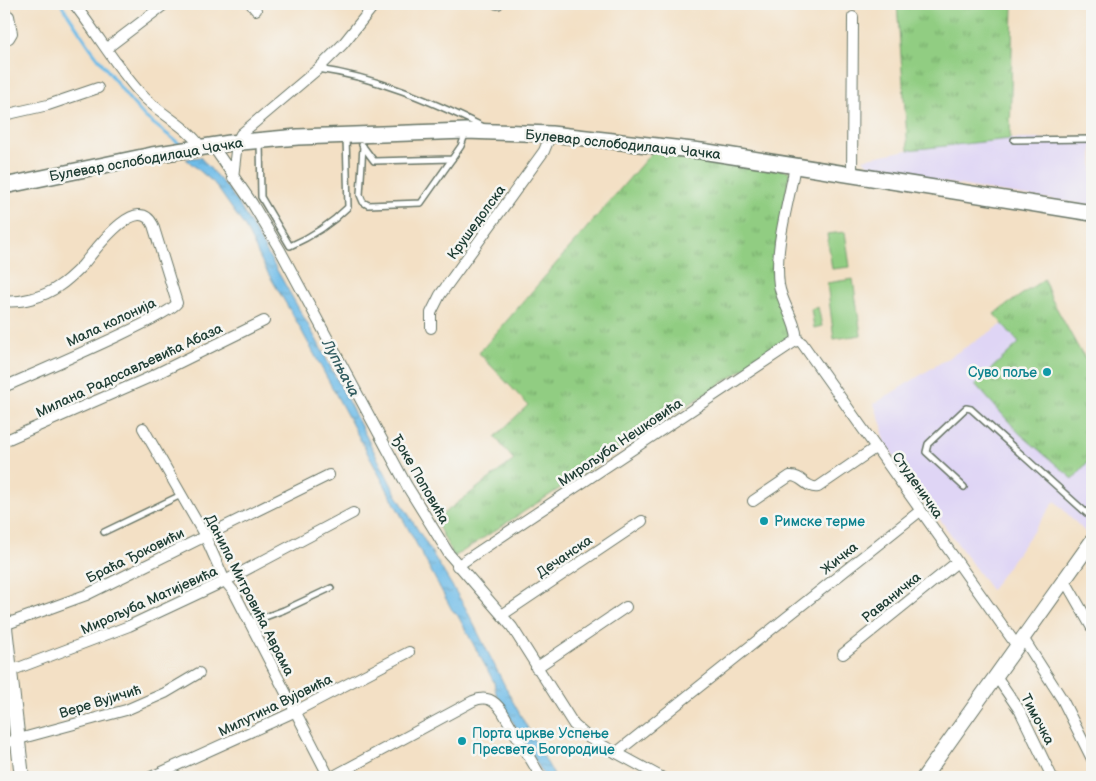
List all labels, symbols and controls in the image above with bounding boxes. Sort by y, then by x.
street label: Булевар ослободилаца Чачка [524,126,722,163]
street label: Булевар ослободилаца Чачка [48,134,245,185]
street label: Крушедолска [444,181,510,263]
street label: Мала колонија [64,294,159,351]
street label: Милана Радосављевића Абаза [33,319,226,421]
water label: Лупњача [317,335,364,400]
place label: Суво поље [968,364,1037,381]
marker: Суво поље [1041,366,1053,378]
street label: Мирољуба Нешковића [555,394,686,490]
street label: Ђоке Поповића [388,432,453,528]
street label: Студеничка [888,449,947,522]
street label: Данила Митровића Аврама [201,512,298,679]
place label: Римске терме [774,513,865,530]
marker: Римске терме [758,515,770,527]
street label: Браћа Ђоковићи [83,524,187,587]
street label: Дечанска [533,531,596,581]
street label: Жичка [817,538,862,578]
street label: Мирољуба Матијевића [78,562,221,638]
street label: Раваничка [858,568,925,626]
street label: Милутина Вујовића [216,670,336,740]
street label: Вере Вујичић [57,681,143,722]
street label: Тимочка [1017,691,1058,748]
place label: Порта цркве Успење Пресвете Богородице [472,725,615,758]
marker: Порта цркве Успење Пресвете Богородице [456,735,468,747]

